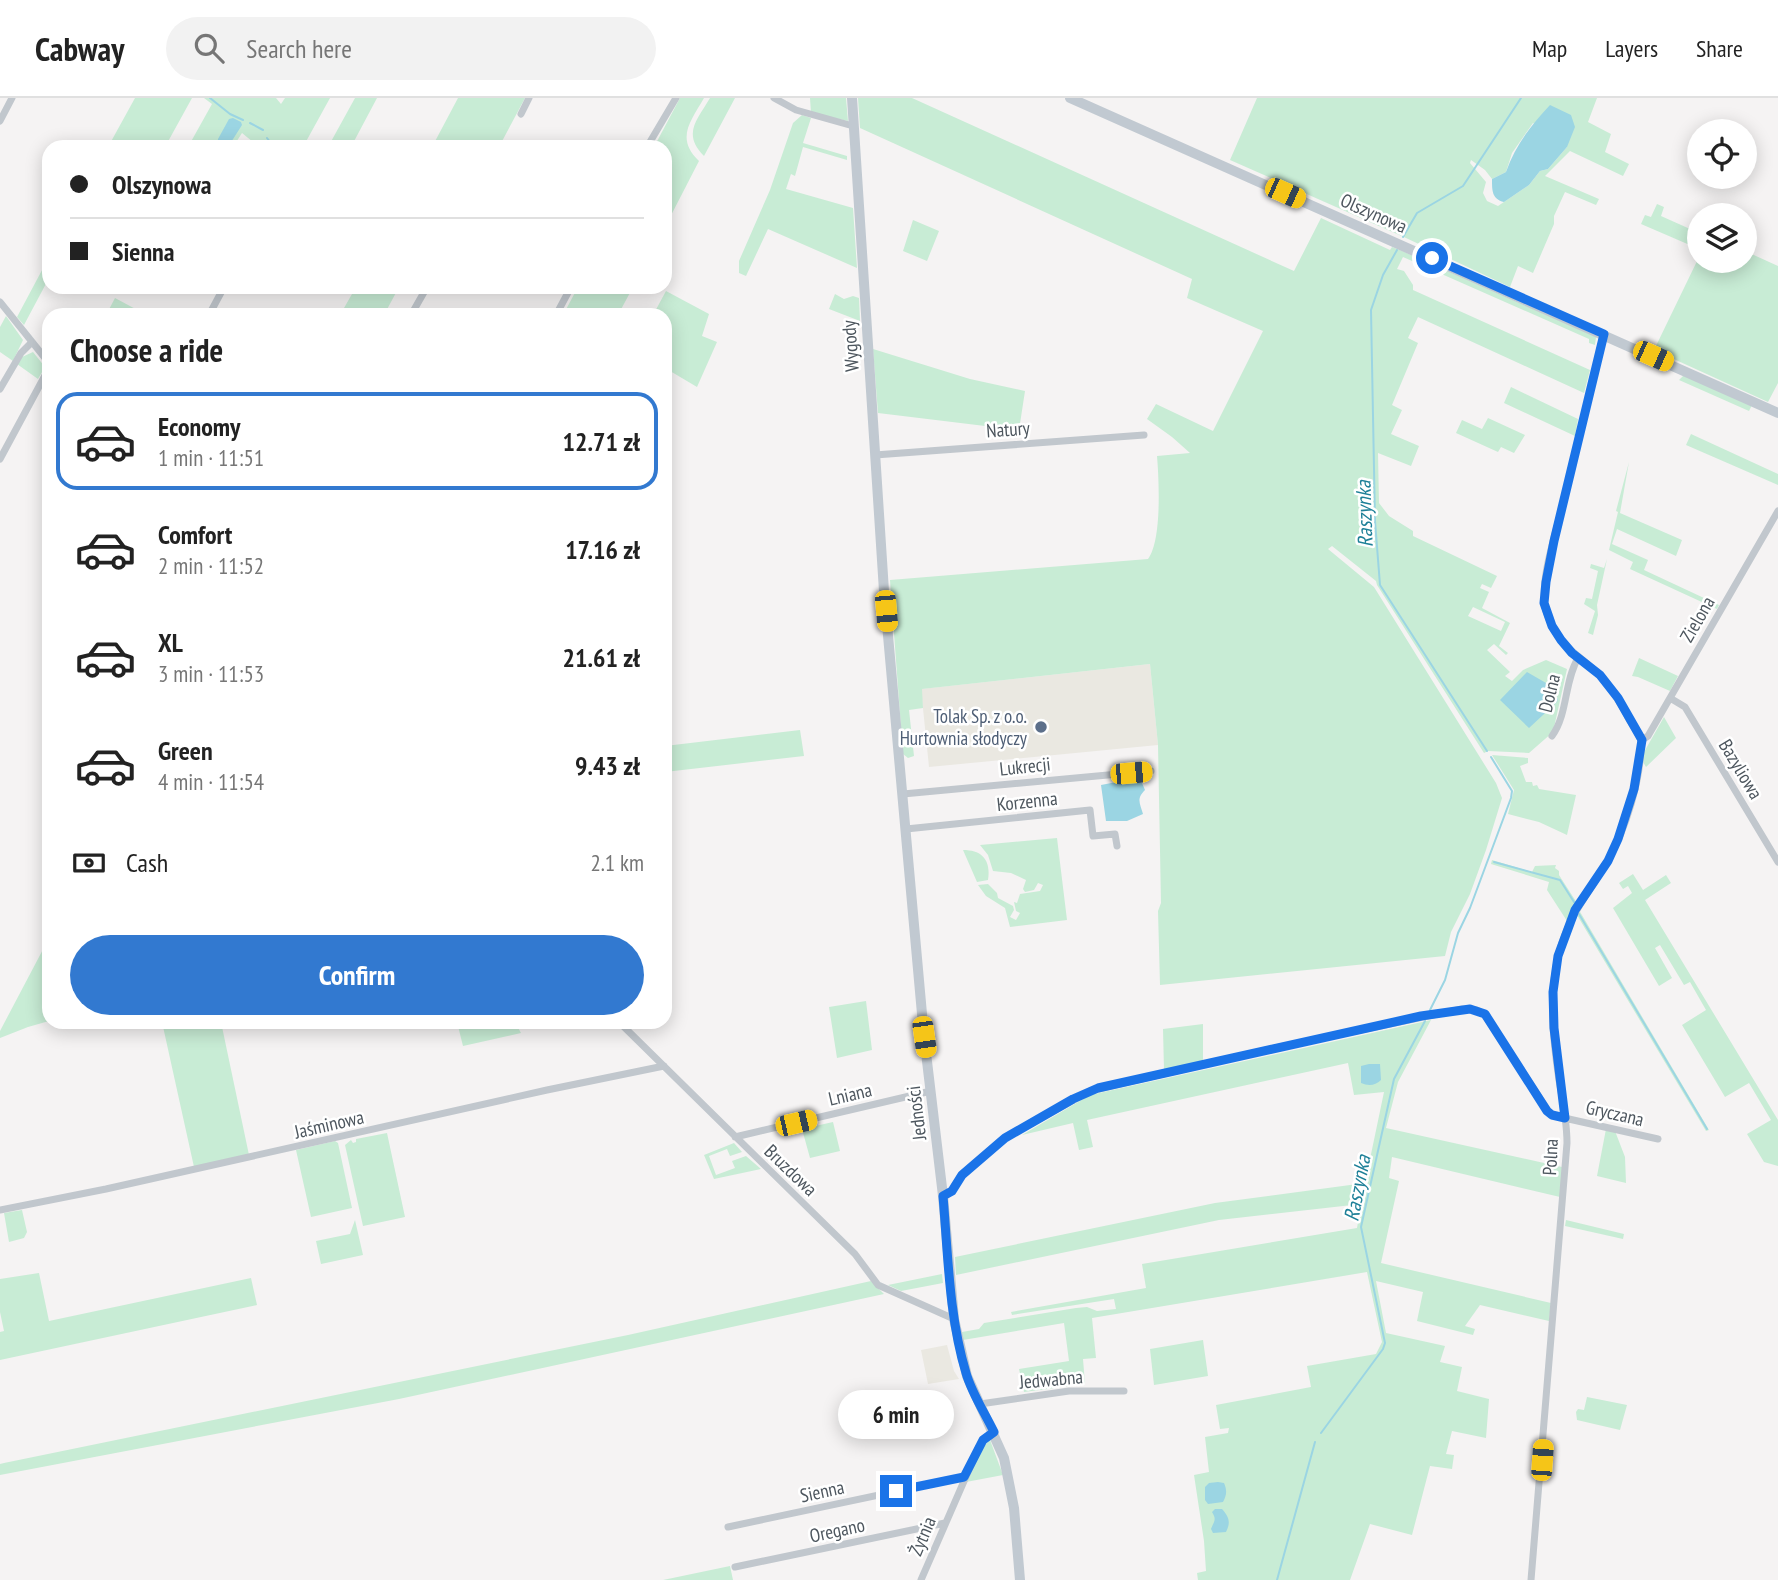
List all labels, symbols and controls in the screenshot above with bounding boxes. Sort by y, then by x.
search box [166,17,656,80]
text: Cabway [35,27,124,70]
icon: search [190,29,228,67]
text: Search here [246,32,352,65]
text: Map [1532,33,1567,64]
text: Layers [1605,33,1658,64]
text: Share [1696,33,1743,64]
map controls [1687,119,1757,273]
button: locate [1687,119,1757,189]
text: Olszynowa [112,168,211,201]
car [1262,175,1309,211]
street label: Olszynowa [1337,188,1411,238]
button: layers [1687,203,1757,273]
text: Sienna [112,235,174,268]
route start [1416,242,1448,274]
street label: Wygody [836,319,864,373]
text: Choose a ride [70,329,223,371]
car [1630,338,1677,374]
icon: car [74,410,137,473]
text: Economy [158,410,240,443]
street label: Natury [985,415,1031,442]
text: 12.71 zł [563,425,640,458]
text: 1 min · 11:51 [158,443,264,472]
water label: Raszynka [1349,479,1379,548]
icon: car [74,518,137,581]
text: Comfort [158,518,232,551]
text: 17.16 zł [565,533,640,566]
text: 2 min · 11:52 [158,551,264,580]
car [874,589,899,633]
street label: Zielona [1674,592,1720,646]
icon: car [74,626,137,689]
text: XL [158,626,183,659]
text: 21.61 zł [563,641,640,674]
text: 3 min · 11:53 [158,659,264,688]
street label: Dolna [1533,671,1565,715]
place label: Tolak Sp. z o.o. Hurtownia słodyczy [900,704,1028,750]
marker: Tolak Sp. z o.o. Hurtownia słodyczy [1033,719,1049,735]
icon: car [74,734,137,797]
text: Green [158,734,213,767]
street label: Bazyliowa [1714,735,1768,803]
text: 9.43 zł [575,749,640,782]
street label: Lukrecji [998,751,1052,781]
car [1110,761,1153,785]
text: 4 min · 11:54 [158,767,264,796]
street label: Korzenna [996,786,1058,816]
icon: cash [70,844,108,882]
text: Cash [126,846,168,879]
text: 2.1 km [590,848,644,877]
button: Confirm [70,935,644,1015]
car [911,1015,938,1059]
street label: Lniana [826,1077,874,1111]
street label: Jedności [901,1084,931,1143]
street label: Gryczana [1584,1095,1646,1131]
street label: Jaśminowa [291,1104,366,1144]
car [774,1108,819,1138]
street label: Polna [1537,1138,1563,1176]
street label: Bruzdowa [760,1139,822,1201]
water label: Raszynka [1337,1151,1377,1223]
street label: Jedwabna [1017,1364,1084,1394]
callout: 6 min [838,1390,954,1438]
text: 6 min [873,1400,919,1429]
car [1531,1438,1554,1482]
street label: Sienna [798,1475,846,1507]
route end [880,1475,912,1507]
street label: Oregano [807,1512,867,1548]
street label: Żytnia [903,1513,941,1559]

